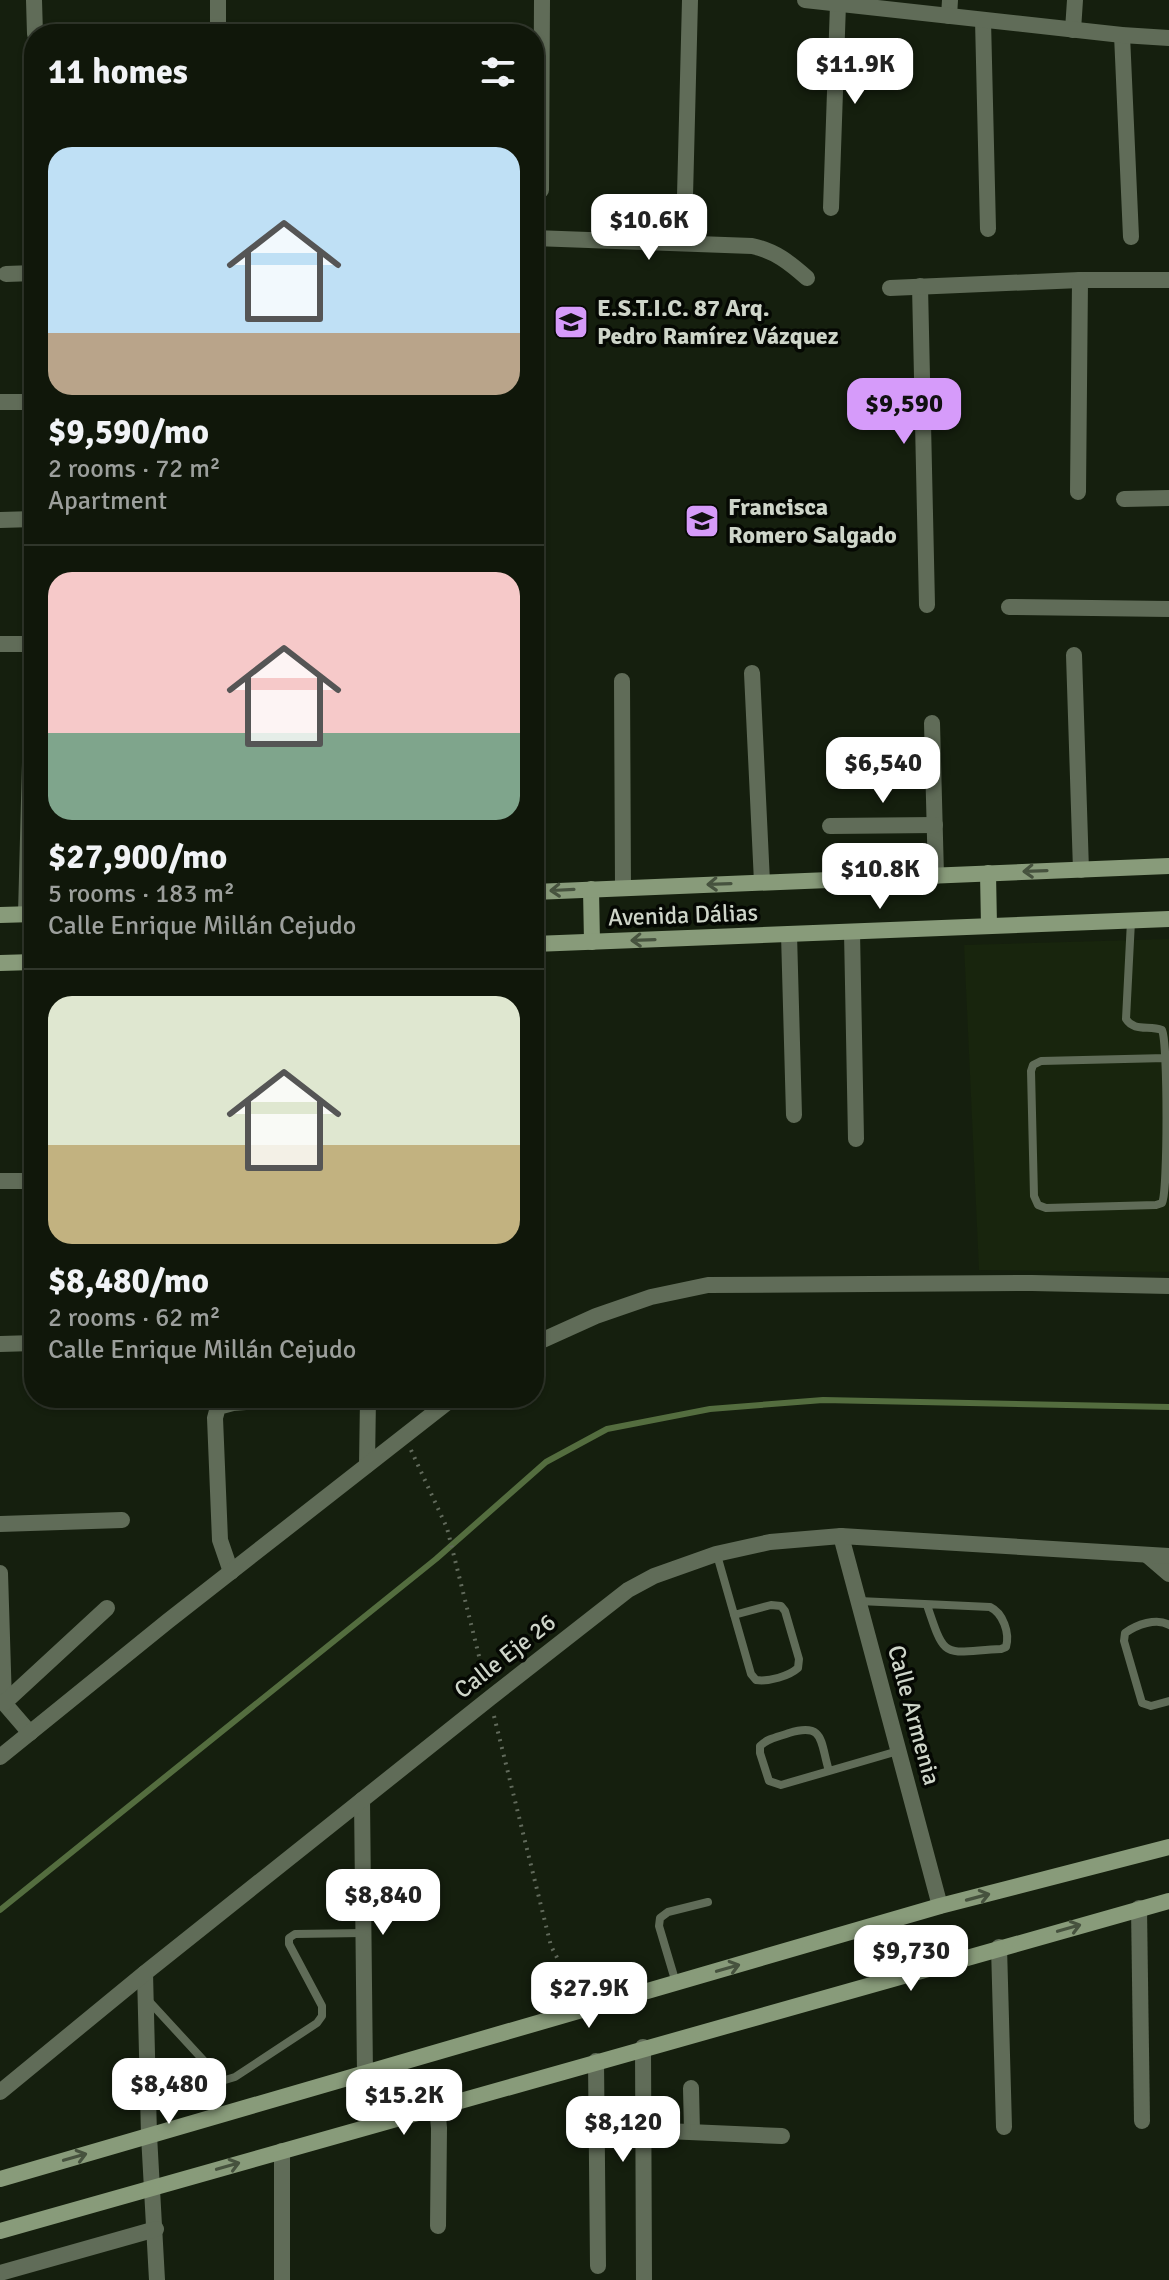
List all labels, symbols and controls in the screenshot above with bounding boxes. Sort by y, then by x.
pin: $11.9K [790,38,920,106]
text: $11.9K [815,48,895,80]
icon: filters [476,50,520,94]
text: 11 homes [48,51,188,93]
pin: $10.6K [584,194,714,262]
icon: home [212,199,356,343]
text: $10.6K [609,204,689,236]
place label: E.S.T.I.C. 87 Arq. Pedro Ramírez Vázquez [597,293,839,351]
school or university icon: E.S.T.I.C. 87 Arq. Pedro Ramírez Vázquez [552,303,590,341]
pin: $9,590 [839,378,969,446]
text: $9,590 [865,388,943,420]
text: $9,590/mo [48,411,209,453]
text: 2 rooms · 72 m² [48,453,221,485]
text: Apartment [48,485,167,517]
place label: Francisca Romero Salgado [728,492,897,550]
school or university icon: Francisca Romero Salgado [683,502,721,540]
icon: home [212,624,356,768]
pin: $6,540 [818,737,948,805]
text: $6,540 [844,747,922,779]
text: $27,900/mo [48,836,227,878]
pin: $10.8K [815,843,945,911]
text: $10.8K [840,853,920,885]
one-way arrow [1022,864,1049,879]
one-way arrow [706,877,733,892]
text: 5 rooms · 183 m² [48,878,235,910]
one-way arrow [549,883,576,898]
street label: Avenida Dálias [607,897,759,933]
text: Calle Enrique Millán Cejudo [48,910,356,942]
one-way arrow [630,933,657,948]
icon: home [212,1048,356,1192]
text: $8,480/mo [48,1260,209,1302]
text: 2 rooms · 62 m² [48,1302,221,1334]
text: Calle Enrique Millán Cejudo [48,1334,356,1366]
street label: Calle Eje 26 [448,1607,562,1705]
street label: Calle Armenia [881,1642,947,1788]
pin: $8,840 [318,1869,448,1937]
text: $8,840 [344,1879,422,1911]
one-way arrow [965,1888,991,1903]
one-way arrow [1055,1919,1081,1934]
pin: $9,730 [846,1925,976,1993]
text: $9,730 [872,1935,950,1967]
one-way arrow [715,1960,741,1975]
pin: $27.9K [524,1962,654,2030]
text: $27.9K [549,1972,629,2004]
pin: $8,480 [104,2058,234,2126]
text: $8,480 [130,2068,208,2100]
pin: $15.2K [339,2069,469,2137]
text: $15.2K [364,2079,444,2111]
pin: $8,120 [558,2096,688,2164]
text: $8,120 [584,2106,662,2138]
one-way arrow [61,2149,87,2164]
one-way arrow [215,2158,241,2173]

